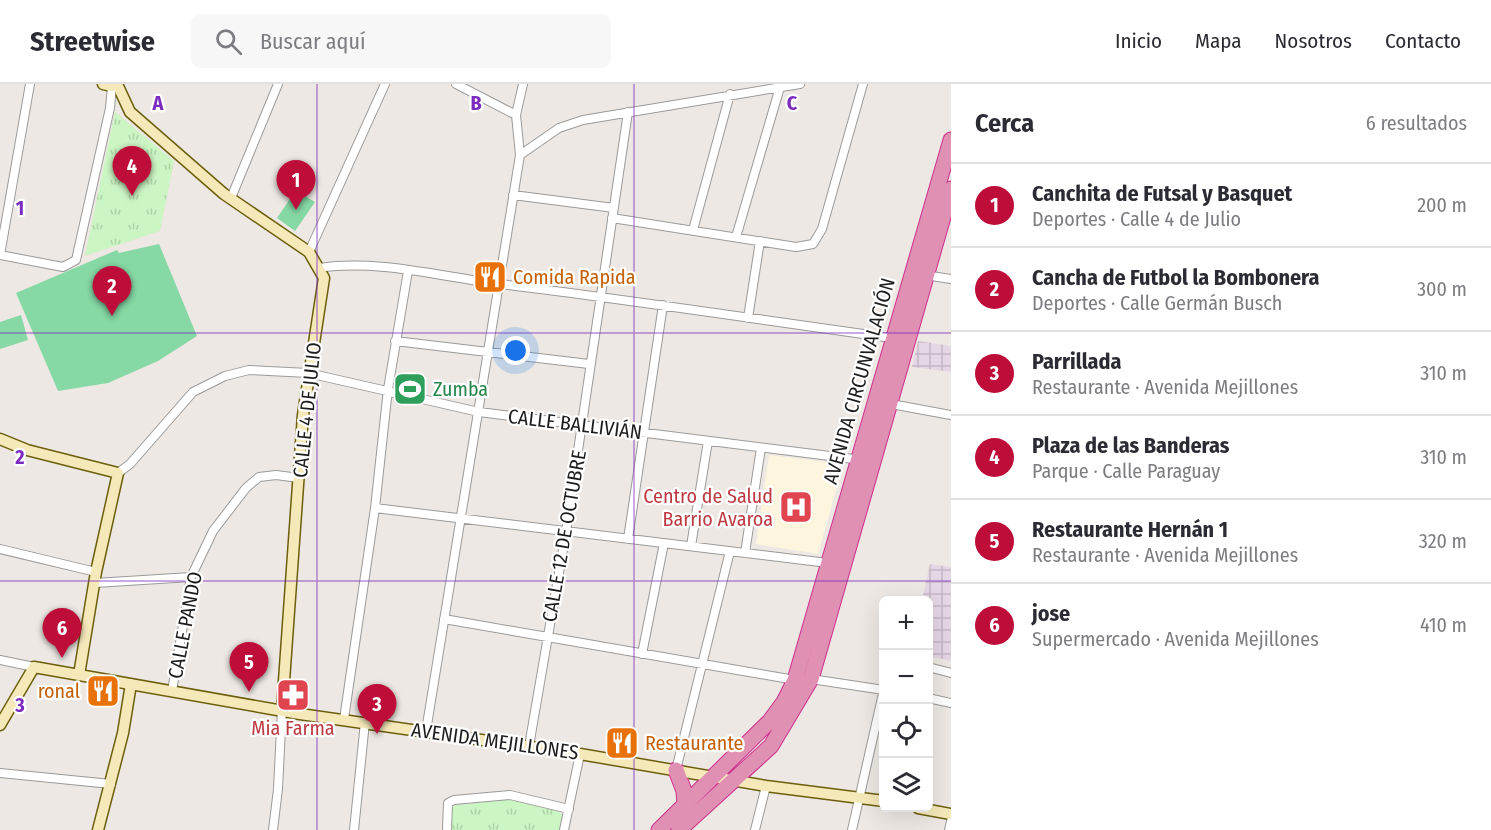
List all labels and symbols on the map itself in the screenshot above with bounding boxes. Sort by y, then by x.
text: A [152,91,165,115]
text: B [470,91,482,115]
text: C [787,91,798,115]
pin: 4 [112,147,152,196]
pin: 1 [276,160,316,210]
text: 1 [16,196,24,220]
restaurant icon: Comida Rapida [472,259,508,295]
place label: Comida Rapida [513,265,636,289]
pin: 2 [92,266,132,316]
street label: AVENIDA CIRCUNVALACIÓN [818,275,900,487]
your location [501,336,530,365]
street label: CALLE 4 DE JULIO [288,341,326,479]
sports icon: Zumba [392,371,428,407]
place label: Zumba [433,377,488,401]
street label: CALLE BALLIVIÁN [507,404,643,444]
text: 2 [14,445,25,469]
street label: CALLE 12 DE OCTUBRE [537,448,591,624]
place label: Centro de Salud Barrio Avaroa [643,484,773,531]
hospital icon: Centro de Salud Barrio Avaroa [778,489,814,525]
street label: CALLE PANDO [163,569,207,681]
pin: 6 [42,608,82,658]
pin: 5 [230,642,268,692]
restaurant icon: ronal [85,673,121,709]
pharmacy icon: Mia Farma [275,677,311,713]
place label: ronal [38,679,80,703]
pin: 3 [358,684,397,734]
text: 3 [14,693,25,717]
place label: Mia Farma [251,716,335,740]
street label: AVENIDA MEJILLONES [410,717,580,765]
restaurant icon: Restaurante [604,725,640,761]
place label: Restaurante [645,731,744,755]

